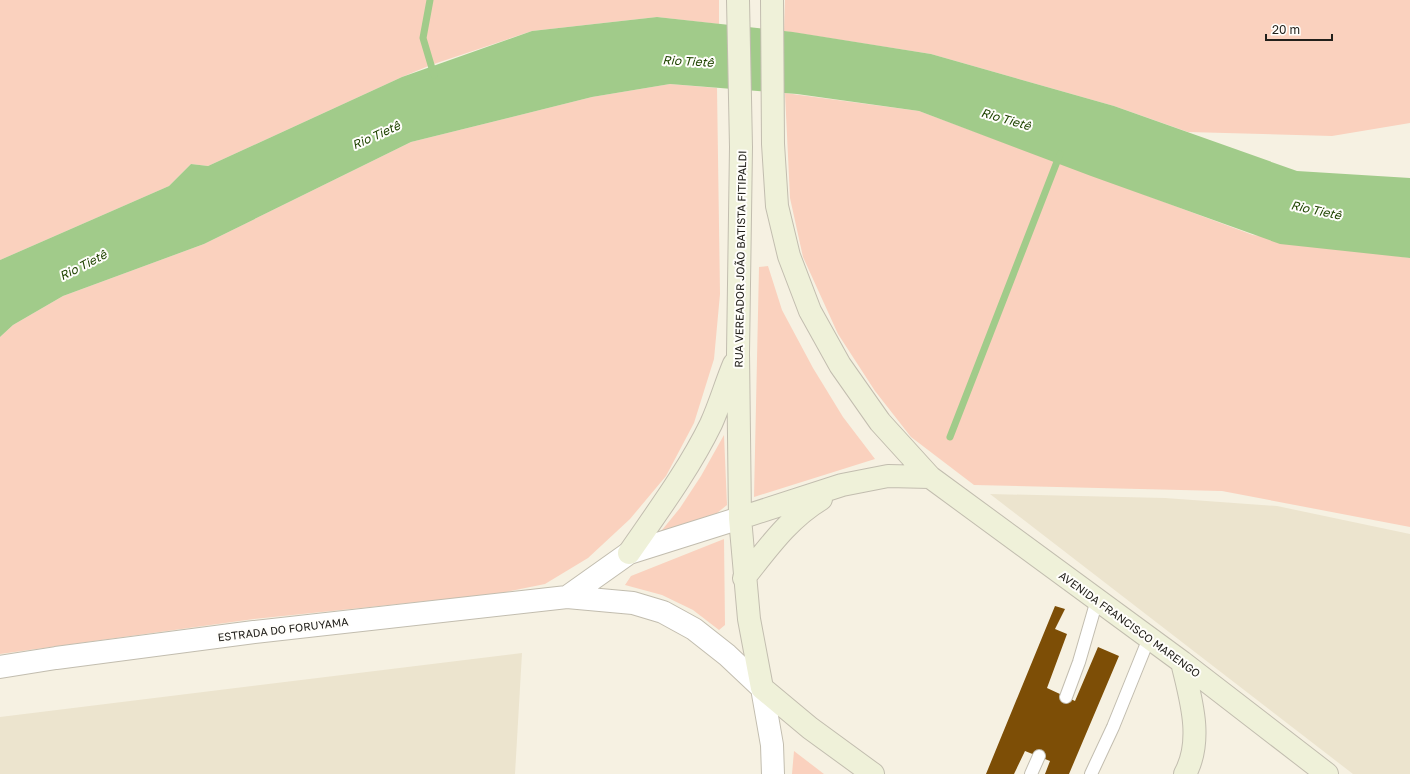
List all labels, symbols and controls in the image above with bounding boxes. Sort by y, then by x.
scale bar [1266,16,1332,42]
text: 20 m [1272,22,1300,37]
water label: Rio Tietê [662,52,715,70]
water label: Rio Tietê [979,105,1034,134]
water label: Rio Tietê [350,117,403,152]
street label: RUA VEREADOR JOÃO BATISTA FITIPALDI [732,150,748,368]
water label: Rio Tietê [1290,197,1343,223]
water label: Rio Tietê [57,246,110,283]
street label: AVENIDA FRANCISCO MARENGO [1057,568,1203,680]
street label: ESTRADA DO FORUYAMA [217,614,350,643]

